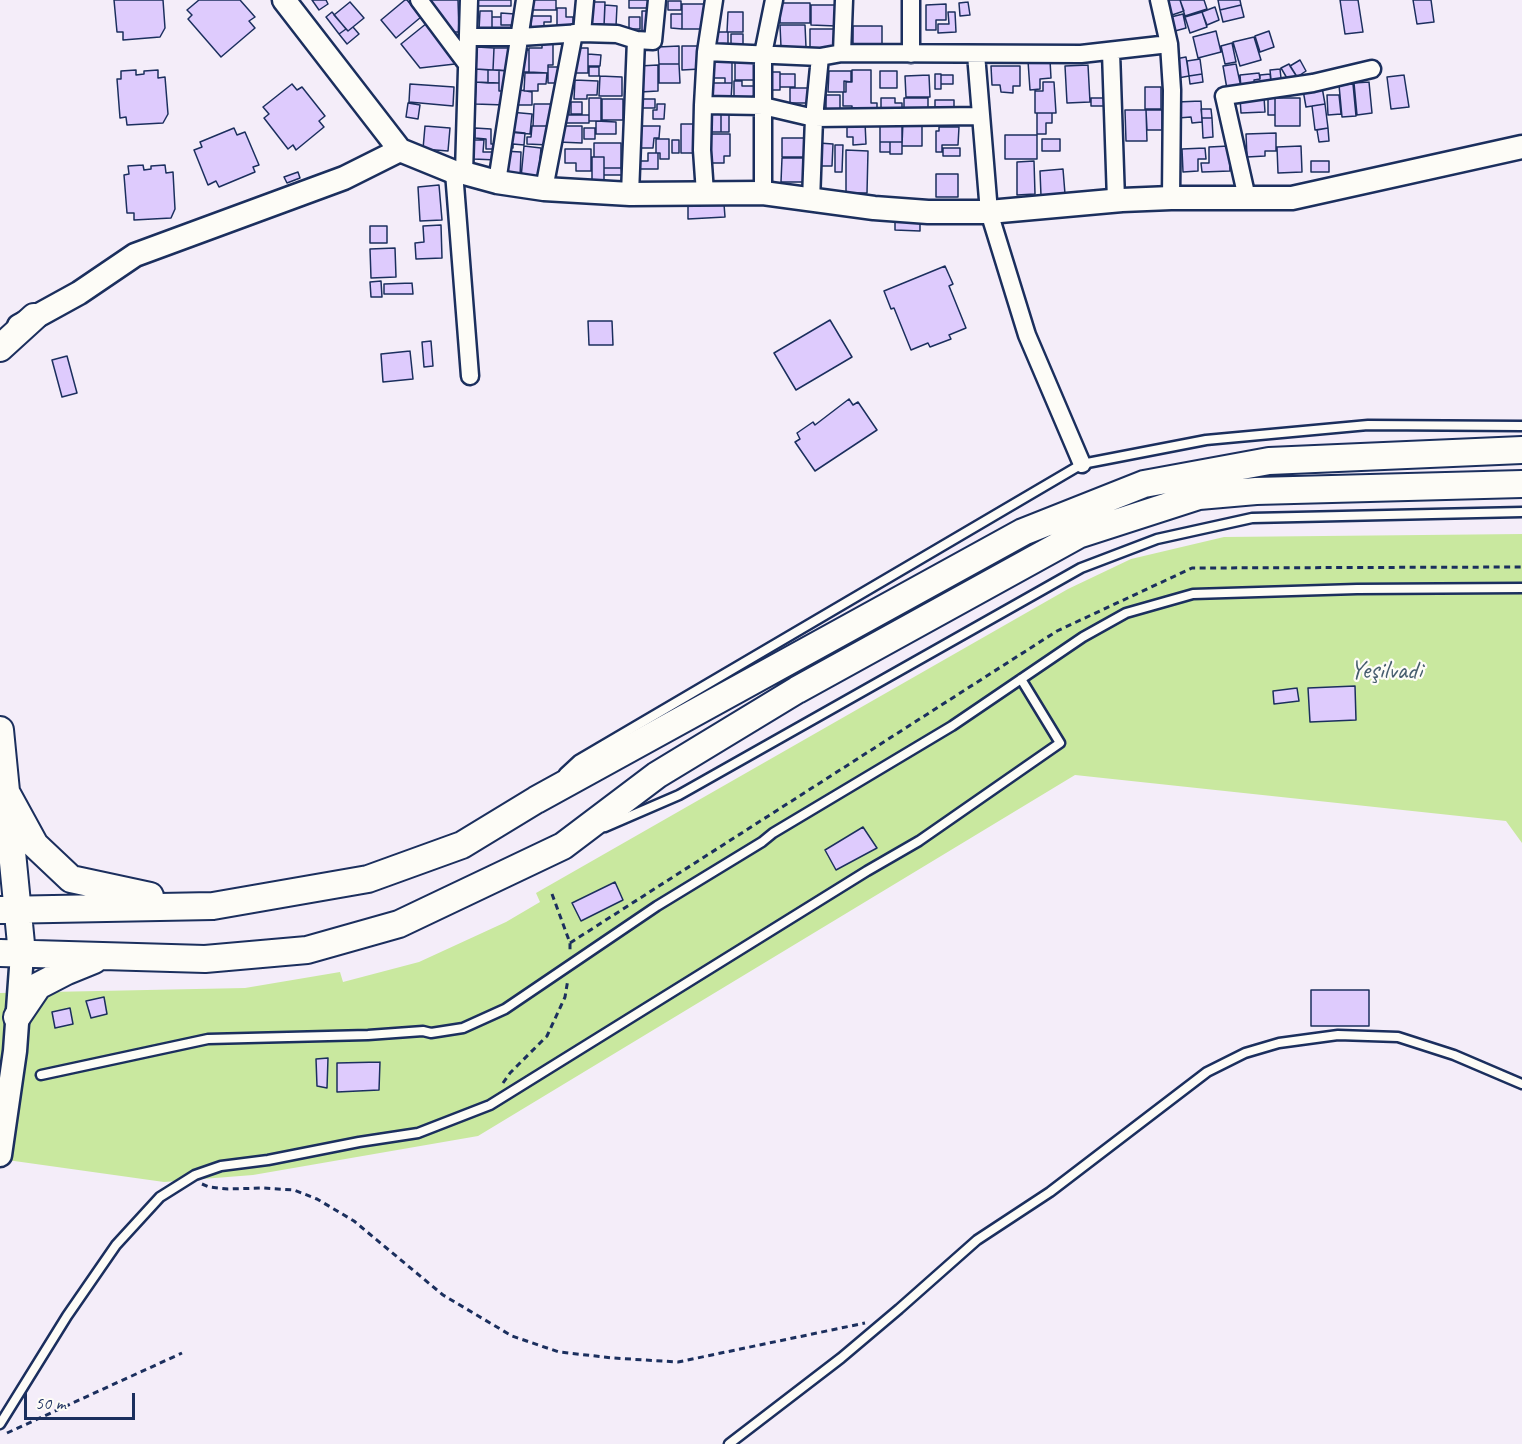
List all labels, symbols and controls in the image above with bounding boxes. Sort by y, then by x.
park label: Yeşilvadi [1350,655,1422,687]
scale bar [27,1381,138,1419]
text: 50 m [35,1392,66,1414]

